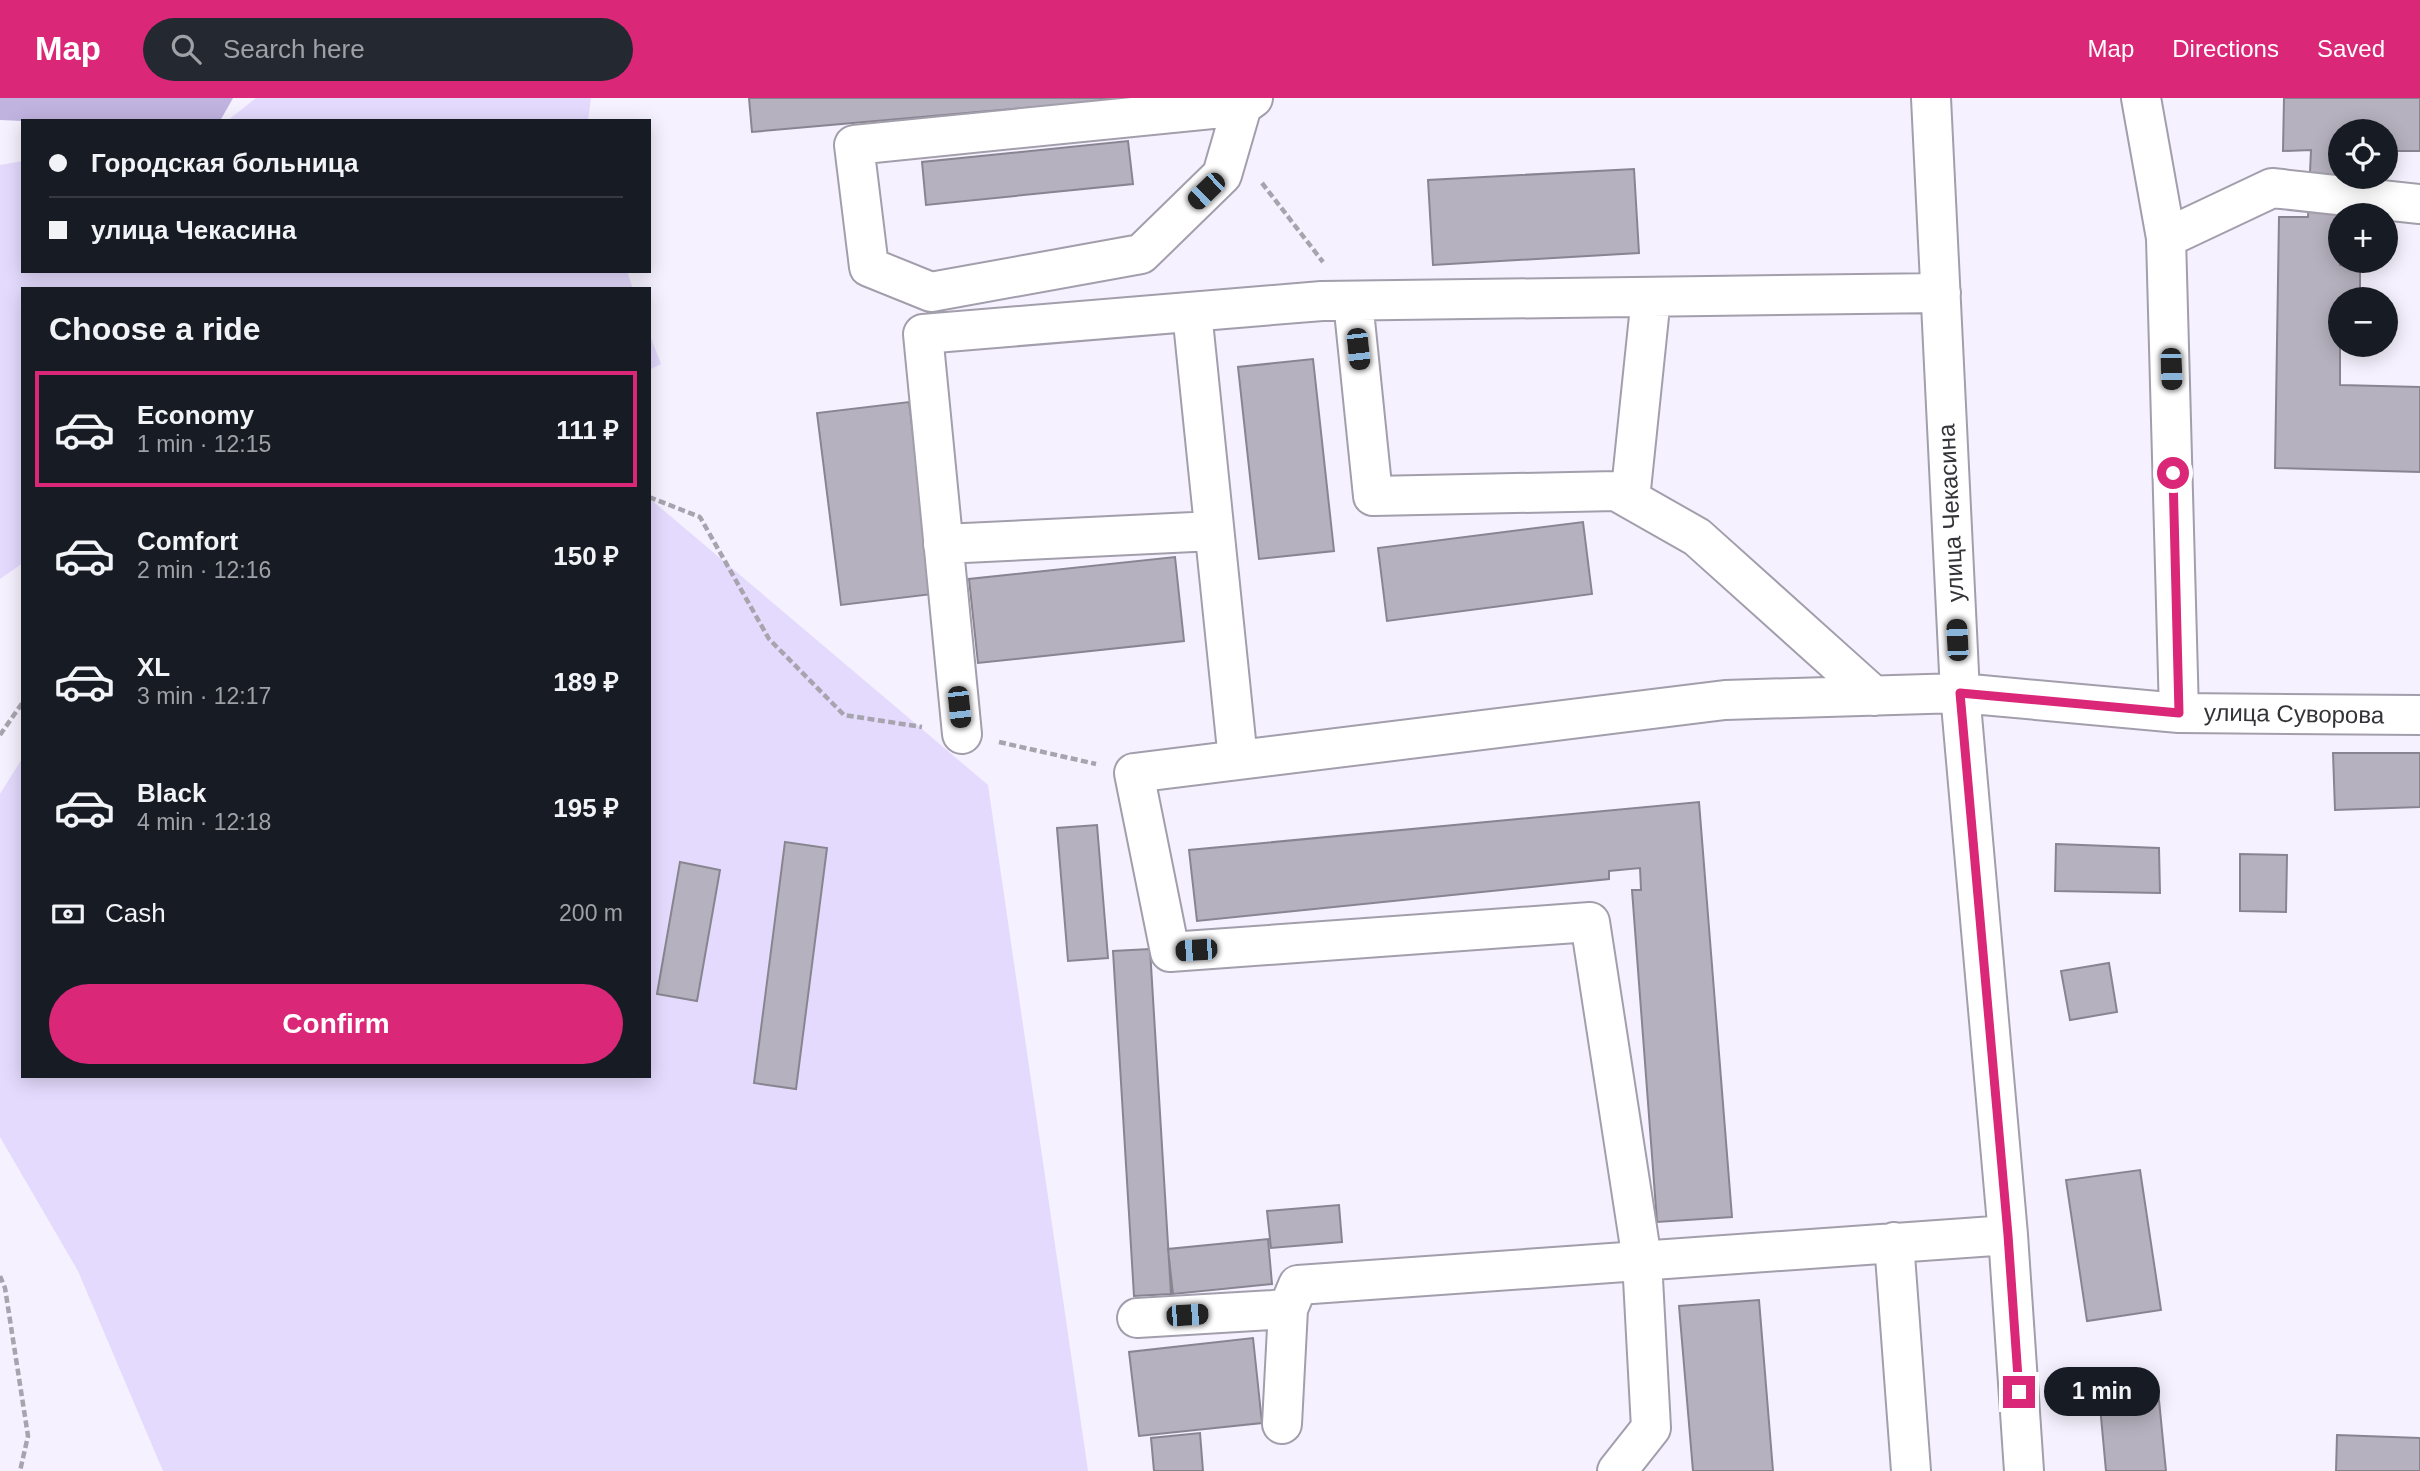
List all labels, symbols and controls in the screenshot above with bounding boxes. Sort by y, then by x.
search box [143,18,633,81]
text: Map [35,30,101,67]
icon: search [167,30,205,68]
text: Search here [223,34,365,64]
text: Map [2088,35,2134,62]
text: Directions [2172,35,2279,62]
text: Saved [2317,35,2385,62]
map controls [2328,119,2398,357]
button: locate [2328,119,2398,189]
text: Городская больница [91,148,358,178]
car [1184,169,1229,213]
button: + [2328,203,2398,273]
text: улица Чекасина [91,215,296,245]
button: − [2328,287,2398,357]
text: Choose a ride [49,311,261,347]
car [1346,327,1371,371]
car [2160,348,2183,390]
icon: car [53,398,116,461]
text: Economy [137,400,254,430]
text: 111 ₽ [556,415,619,445]
street label: улица Чекасина [1932,423,1969,603]
text: 1 min · 12:15 [137,431,271,457]
route start [2157,457,2189,489]
icon: car [53,524,116,587]
text: Comfort [137,526,238,556]
text: 150 ₽ [553,541,619,571]
text: 2 min · 12:16 [137,557,271,583]
car [1946,618,1969,662]
icon: car [53,650,116,713]
text: XL [137,652,170,682]
text: 189 ₽ [553,667,619,697]
text: 3 min · 12:17 [137,683,271,709]
car [947,685,972,729]
street label: улица Суворова [2204,698,2385,729]
icon: car [53,776,116,839]
text: Black [137,778,206,808]
text: 195 ₽ [553,793,619,823]
text: 4 min · 12:18 [137,809,271,835]
icon: cash [49,895,87,933]
text: Cash [105,898,166,928]
text: 200 m [559,900,623,926]
car [1175,938,1218,962]
button: Confirm [49,984,623,1064]
car [1166,1303,1209,1327]
callout: 1 min [2044,1368,2159,1416]
route end [2003,1376,2035,1408]
text: 1 min [2072,1378,2132,1404]

